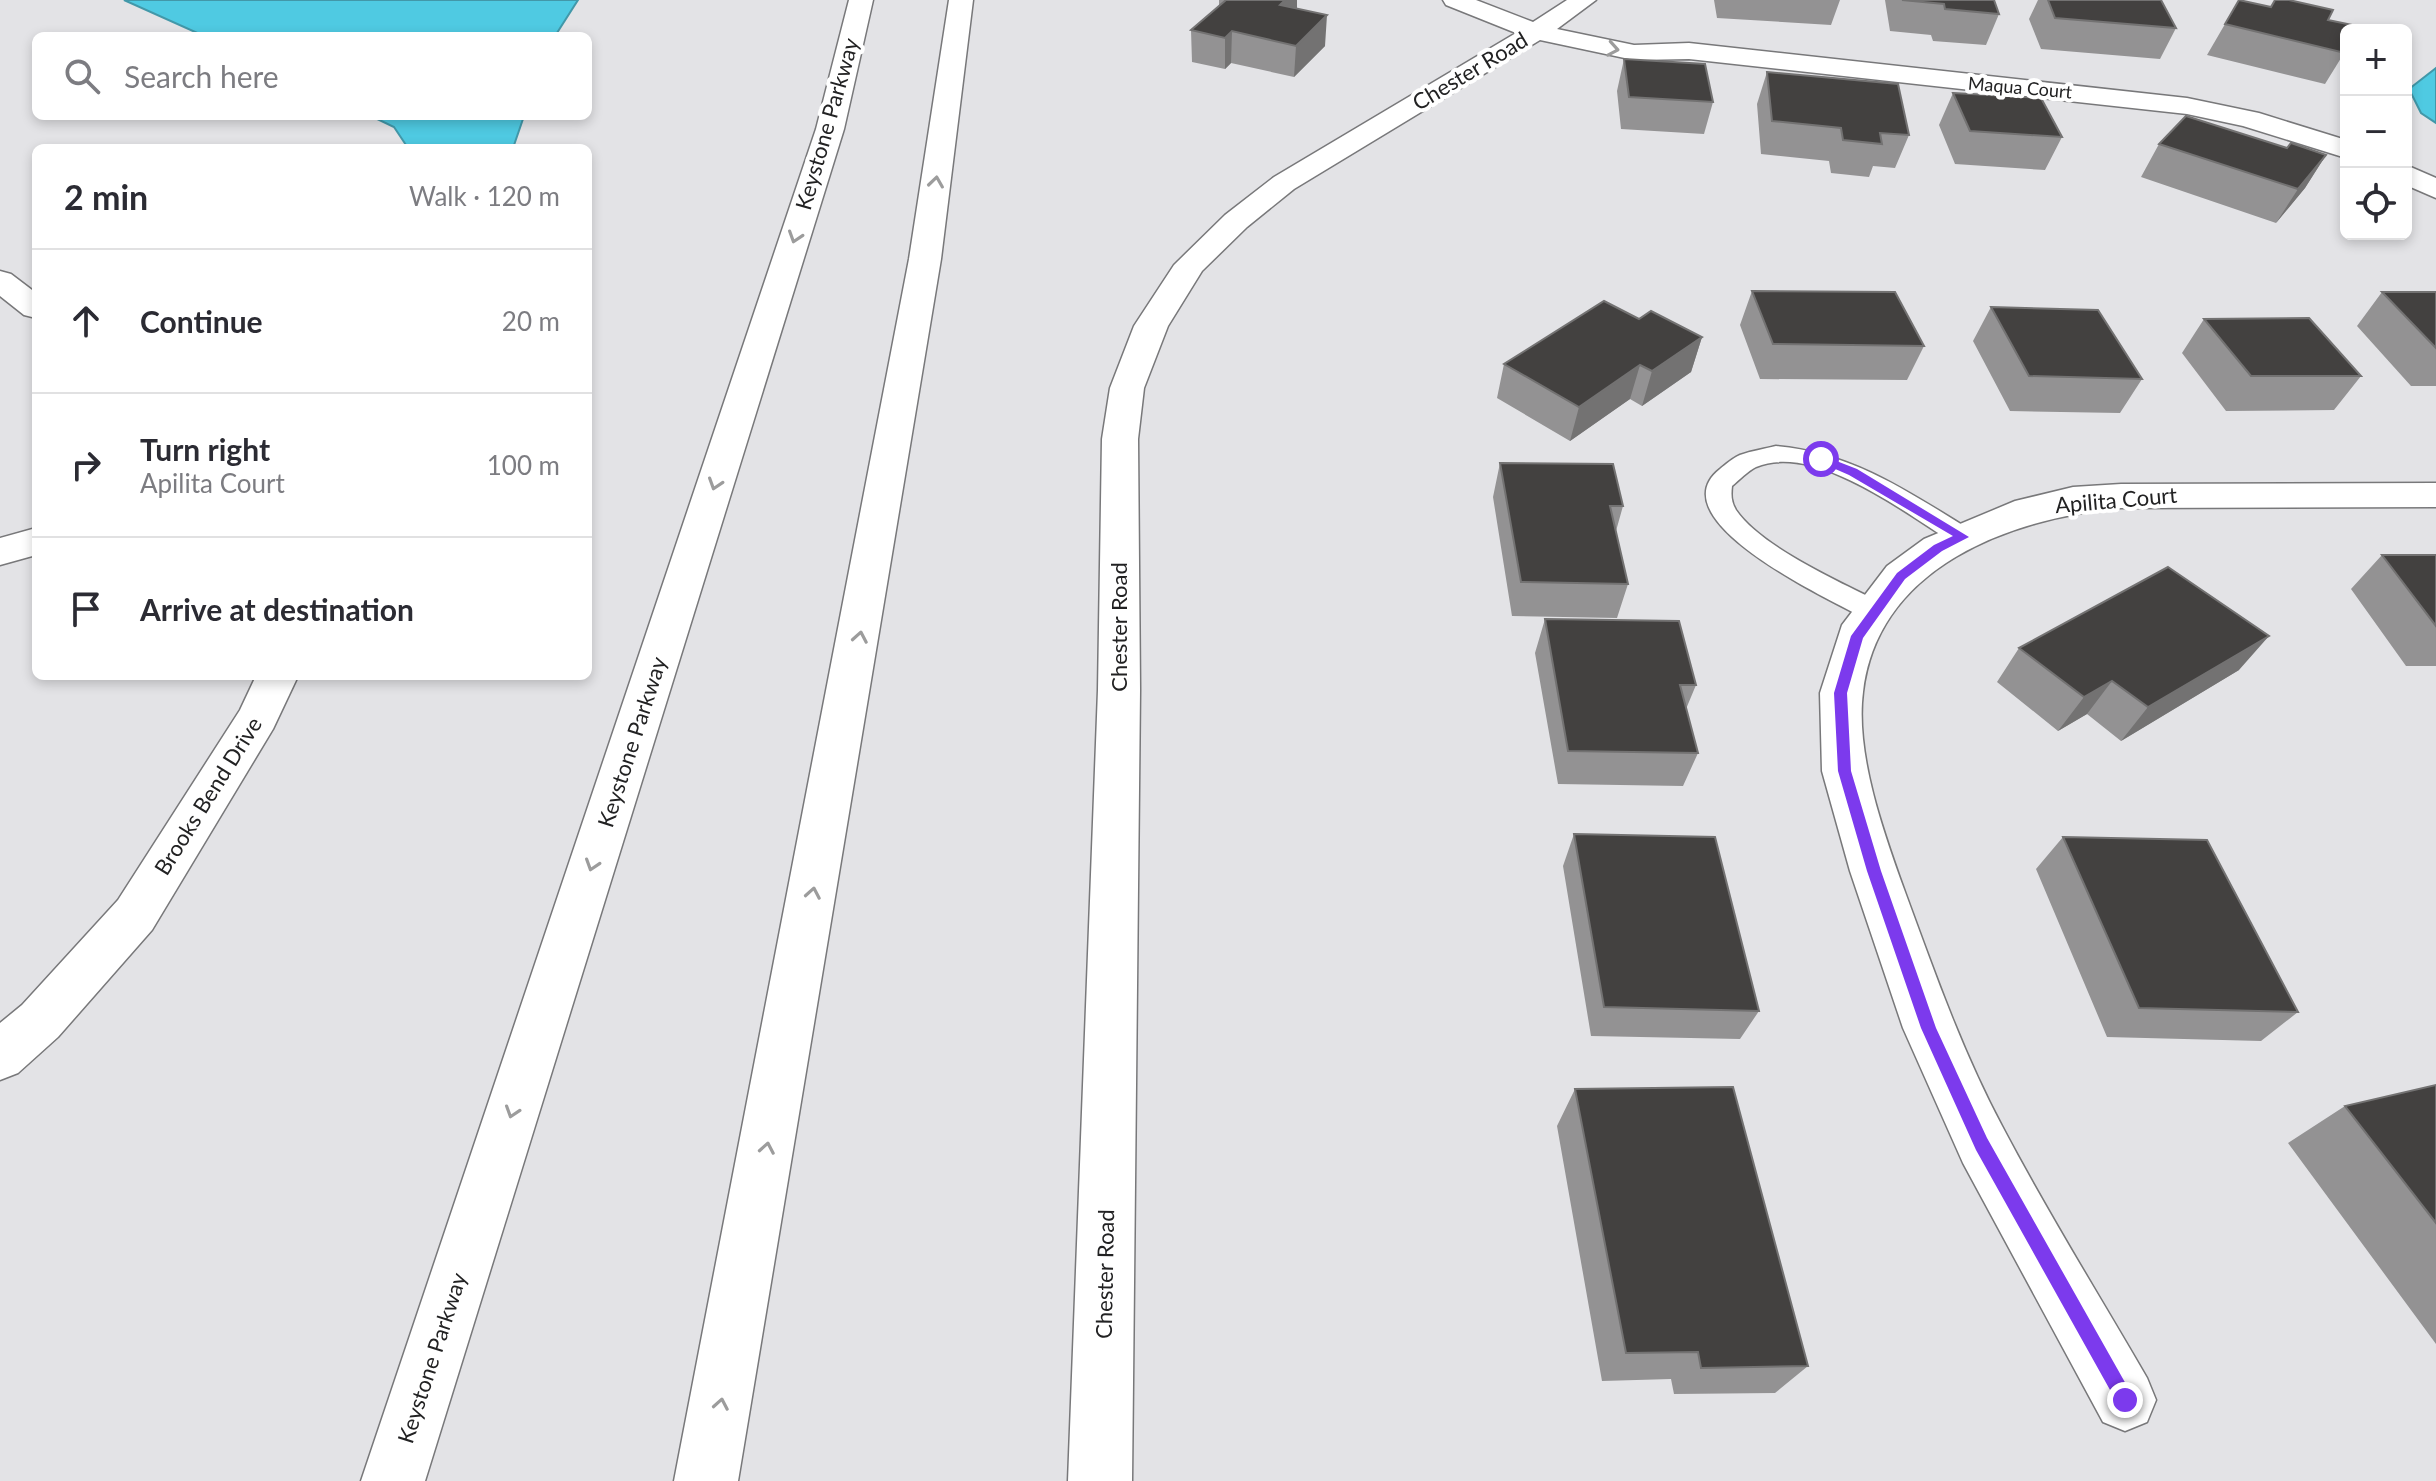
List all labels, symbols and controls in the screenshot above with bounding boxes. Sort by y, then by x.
map controls [2340,24,2412,240]
button: + [2340,24,2412,96]
street label: Chester Road [1407,26,1532,116]
search box [32,32,592,120]
street label: Keystone Parkway [789,34,864,213]
one-way arrow [1606,39,1620,56]
icon: search [60,54,104,98]
text: Search here [124,58,279,94]
street label: Maqua Court [1967,72,2073,103]
button: − [2340,96,2412,168]
button: locate [2340,168,2412,240]
one-way arrow [927,175,944,189]
text: 2 min [64,176,148,217]
text: Walk · 120 m [409,180,560,212]
one-way arrow [788,230,804,243]
icon: ahead [64,299,108,343]
text: Continue [140,303,263,339]
text: 20 m [502,305,560,337]
text: Turn right [140,431,270,467]
route start [1803,441,1839,477]
icon: right [64,443,108,487]
text: 100 m [487,449,560,481]
text: Apilita Court [140,467,285,499]
one-way arrow [708,477,724,491]
street label: Apilita Court [2054,481,2178,518]
street label: Chester Road [1105,562,1132,692]
icon: arrive [64,587,108,631]
text: Arrive at destination [140,591,414,627]
one-way arrow [850,630,867,644]
street label: Keystone Parkway [591,653,672,831]
street label: Brooks Bend Drive [148,712,267,880]
one-way arrow [585,857,601,871]
one-way arrow [804,886,821,899]
one-way arrow [505,1105,521,1118]
one-way arrow [757,1142,774,1155]
street label: Chester Road [1090,1209,1119,1339]
street label: Keystone Parkway [391,1269,472,1447]
route end [2107,1382,2143,1418]
one-way arrow [711,1398,728,1411]

